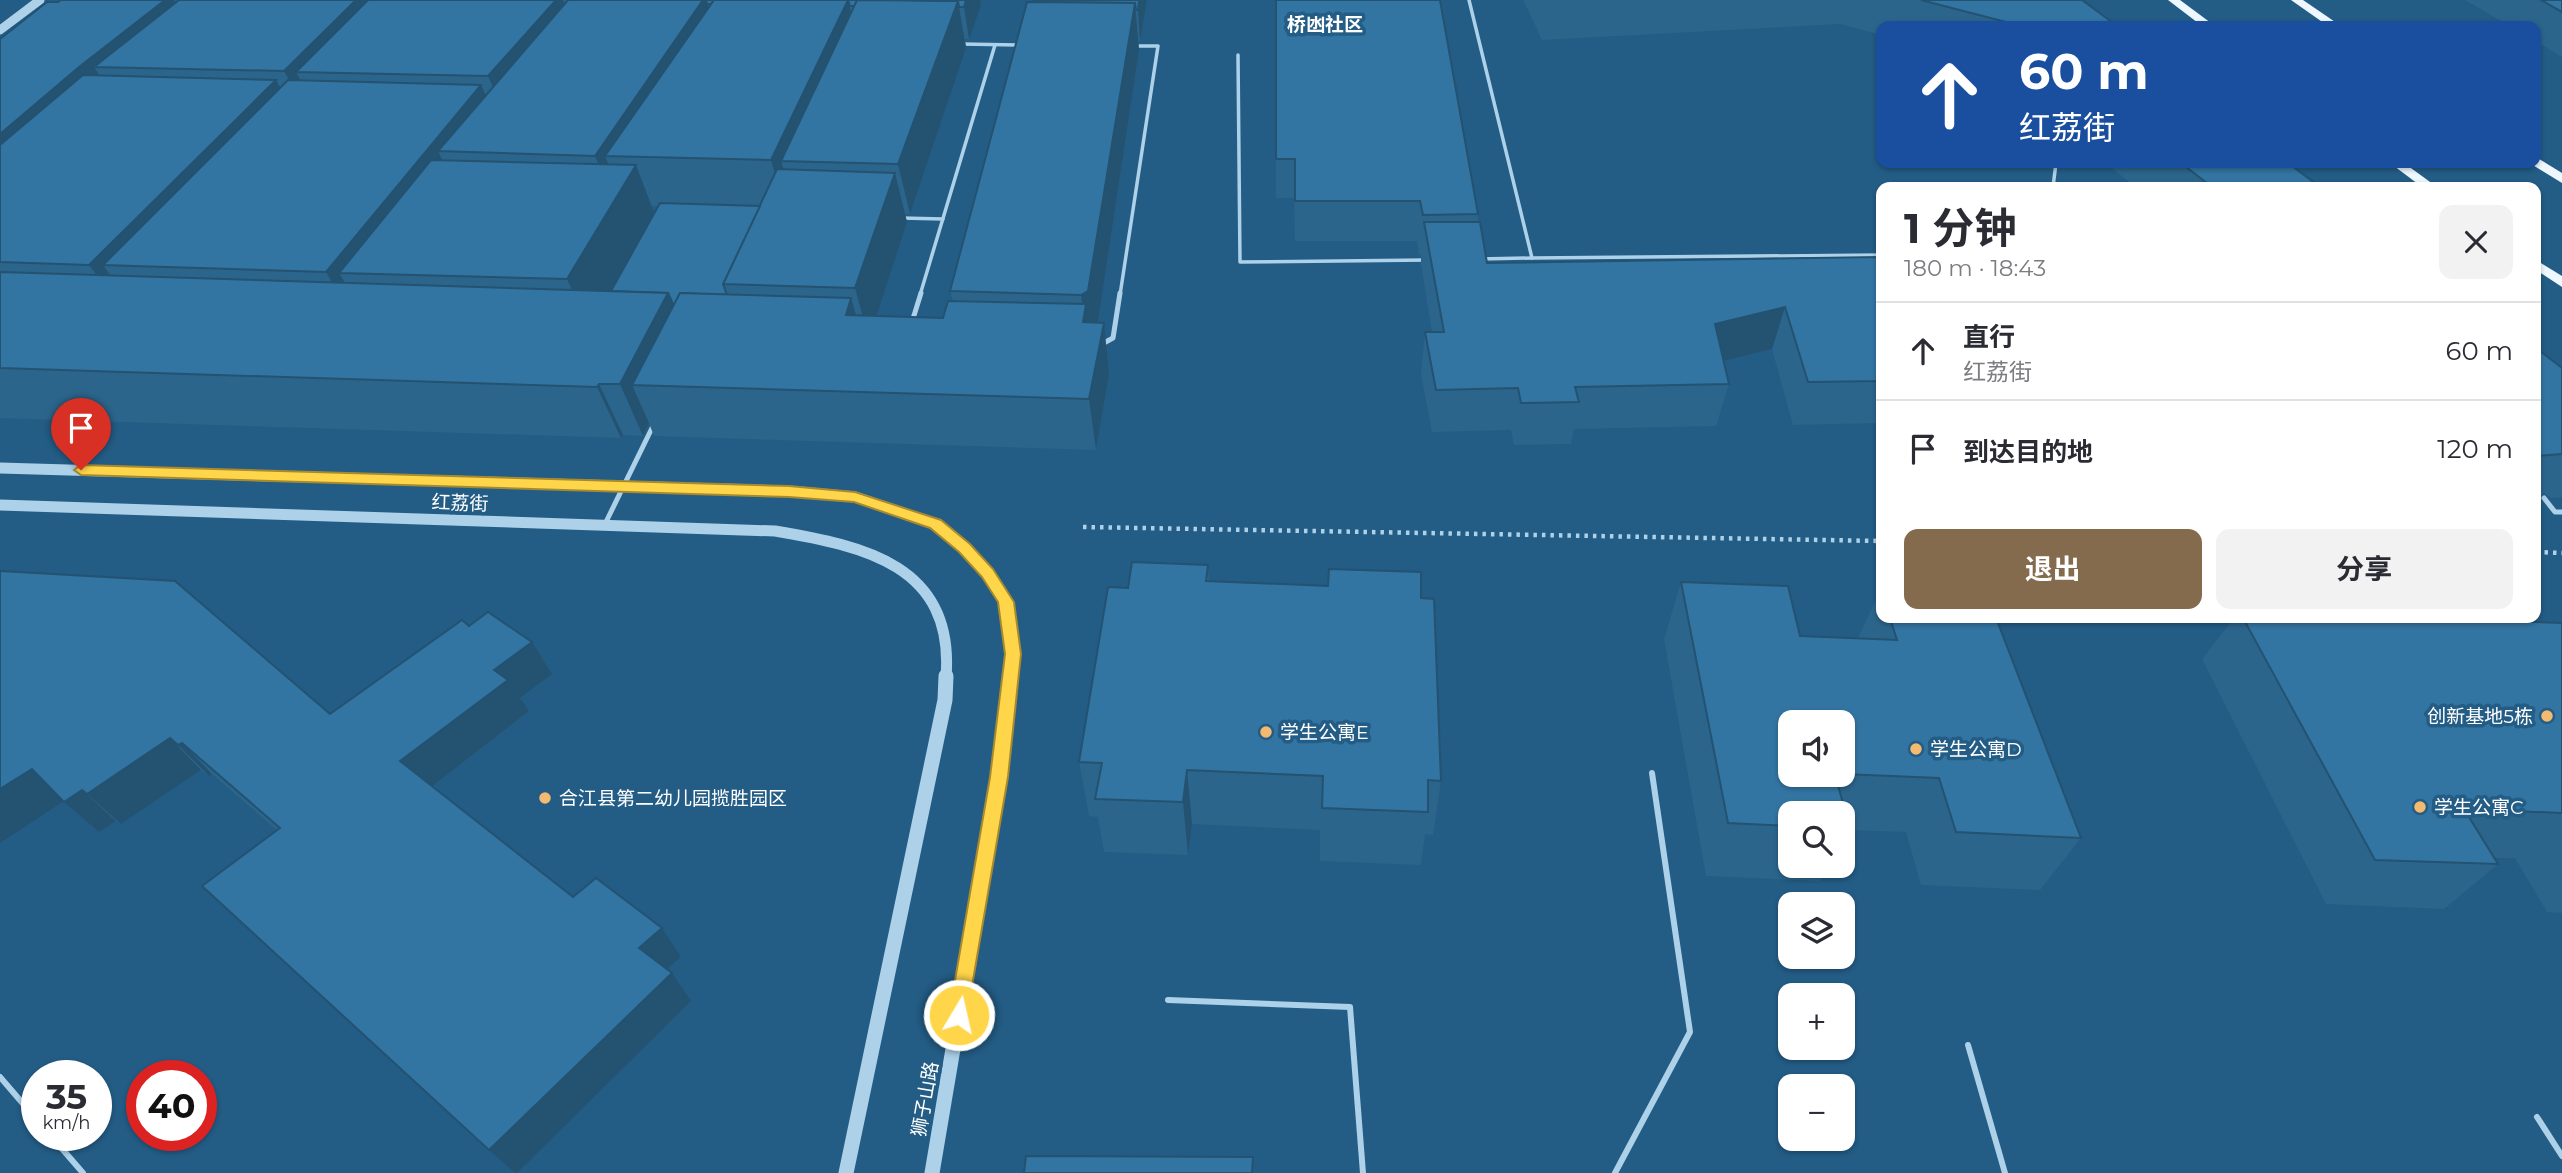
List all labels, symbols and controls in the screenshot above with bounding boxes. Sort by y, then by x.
district label: 桥凼社区 [1287,13,1363,36]
text: 60 m [2019,42,2149,101]
icon: ahead [1904,49,1995,140]
text: 红荔街 [2019,108,2115,147]
text: 1 分钟 [1904,202,2016,254]
button: close [2439,205,2513,279]
text: 180 m · 18:43 [1904,254,2046,282]
text: 直行 [1963,321,2015,353]
icon: ahead [1904,332,1942,370]
text: 60 m [2446,335,2513,367]
text: 红荔街 [1963,358,2032,386]
pin [51,398,111,470]
icon: arrive [62,409,100,447]
icon: arrive [1904,430,1942,468]
text: 120 m [2437,433,2513,465]
text: 到达目的地 [1963,436,2093,468]
street label: 红荔街 [431,491,489,515]
button: 退出 [1904,529,2202,609]
button: 分享 [2216,529,2513,609]
place label: 创新基地5栋 [2427,705,2533,728]
marker: 创新基地5栋 [2539,708,2555,724]
map controls [1778,710,1855,1151]
button: sound [1778,710,1855,787]
place label: 学生公寓E [1280,721,1369,744]
marker: 学生公寓E [1258,724,1274,740]
place label: 学生公寓D [1930,738,2022,761]
marker: 学生公寓D [1908,741,1924,757]
place label: 合江县第二幼儿园揽胜园区 [559,787,787,810]
marker: 合江县第二幼儿园揽胜园区 [537,790,553,806]
place label: 学生公寓C [2434,796,2523,819]
marker: 学生公寓C [2412,799,2428,815]
button: search [1778,801,1855,878]
button: layers [1778,892,1855,969]
position arrow [922,978,996,1052]
button: + [1778,983,1855,1060]
speed limit sign: 40 [126,1060,217,1151]
street label: 狮子山路 [907,1060,943,1138]
button: − [1778,1074,1855,1151]
text: 35 [46,1075,87,1118]
text: km/h [42,1112,91,1134]

